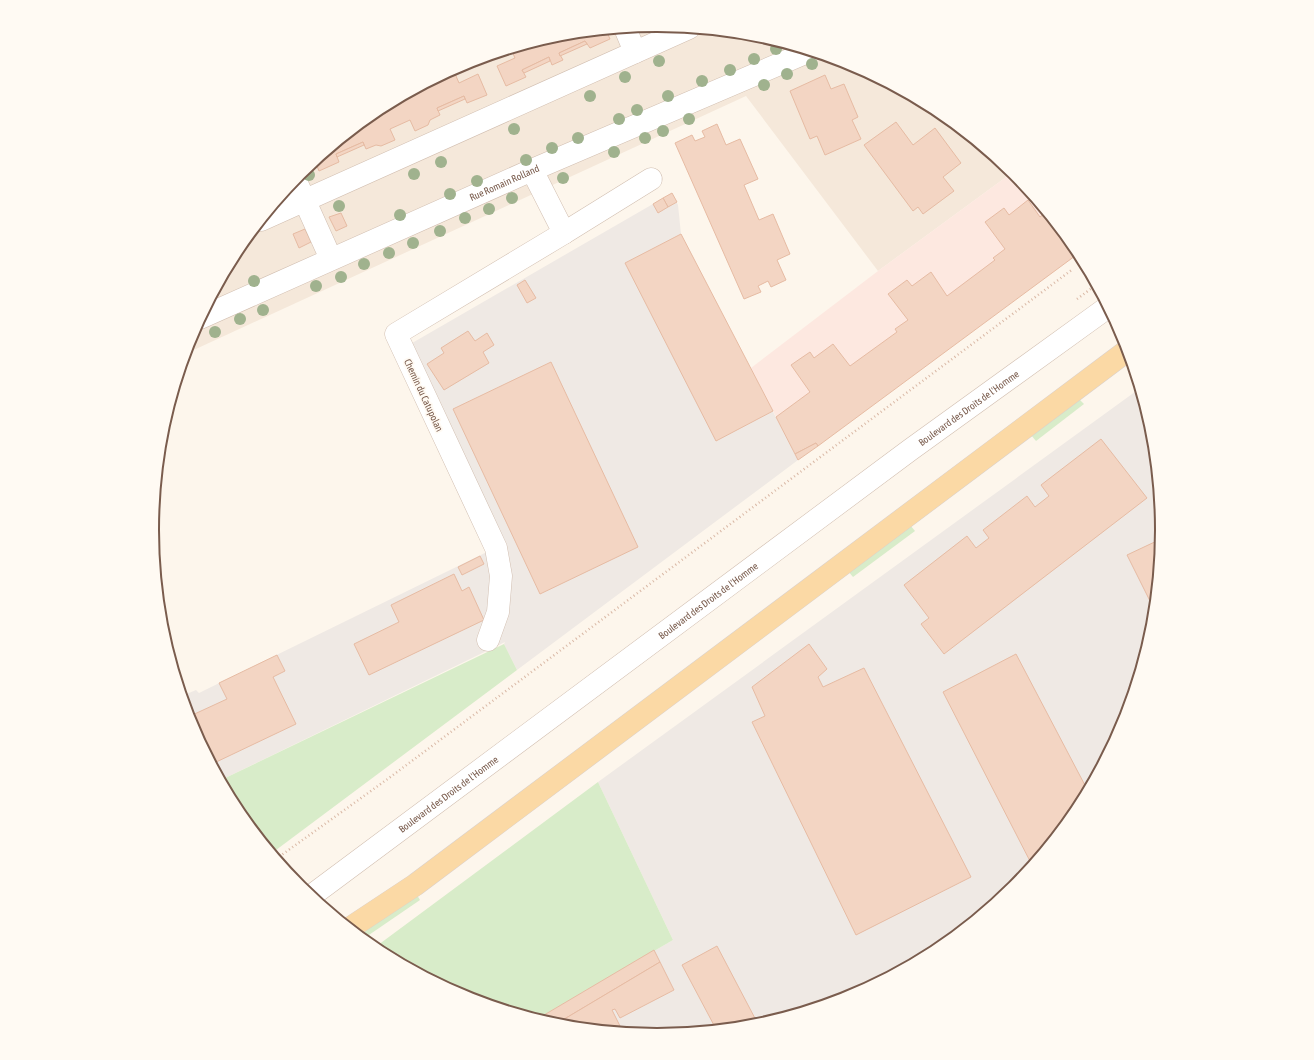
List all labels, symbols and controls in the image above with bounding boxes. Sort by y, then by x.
street label: Rue Romain Rolland [468,163,541,203]
street label: Chemin du Catupolan [402,357,445,433]
street label: Boulevard des Droits de l'Homme [917,368,1021,448]
street label: Boulevard des Droits de l'Homme [656,560,761,641]
street label: Boulevard des Droits de l'Homme [397,753,501,835]

